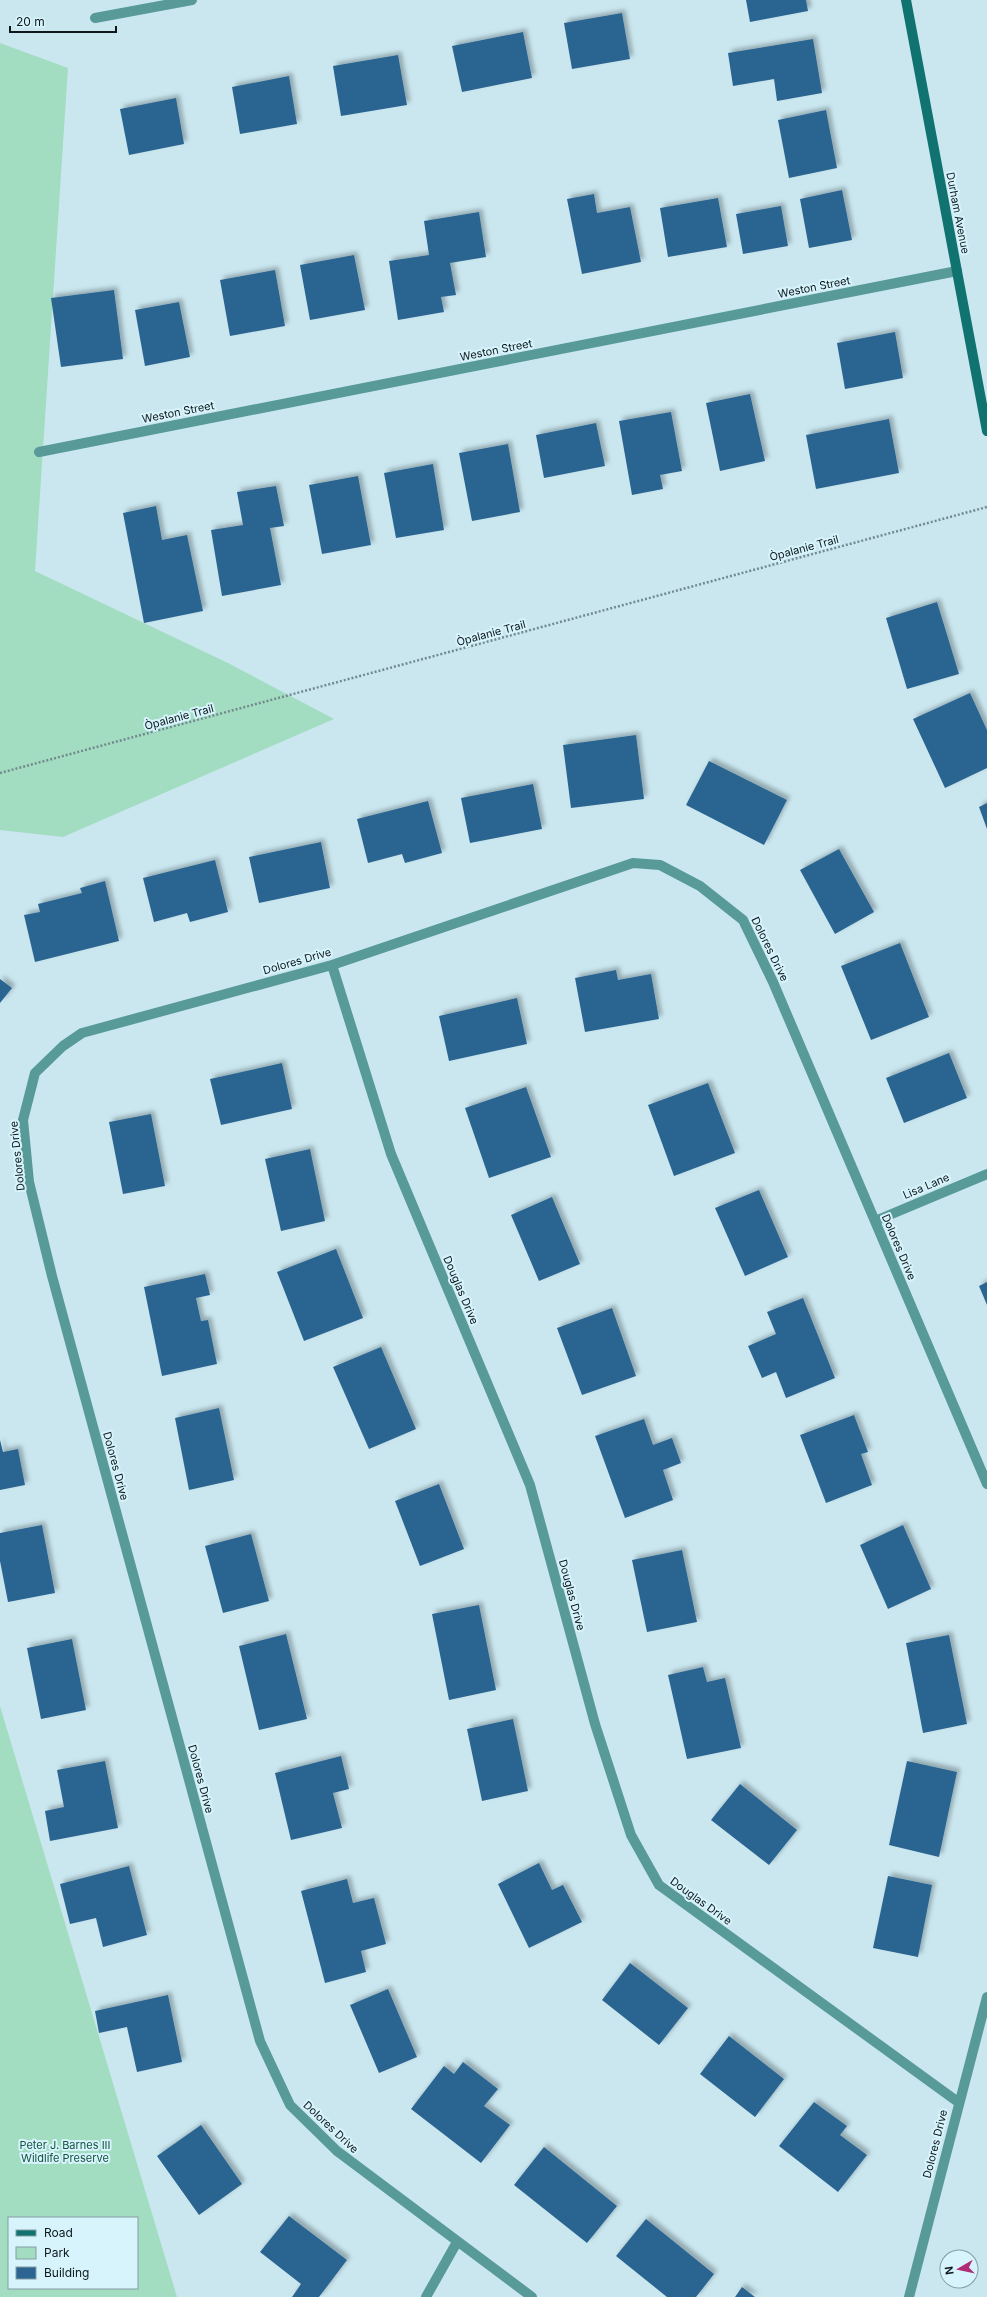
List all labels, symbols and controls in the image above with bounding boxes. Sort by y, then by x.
scale bar [10,8,116,34]
text: 20 m [16,14,45,29]
street label: Durham Avenue [943,171,973,255]
street label: Weston Street [777,273,852,301]
street label: Weston Street [459,336,534,364]
street label: Weston Street [141,398,216,426]
street label: Òpalanie Trail [768,532,840,564]
street label: Òpalanie Trail [455,617,527,649]
street label: Òpalanie Trail [143,701,215,733]
street label: Dolores Drive [748,914,792,984]
street label: Dolores Drive [261,945,333,977]
street label: Dolores Drive [6,1120,28,1192]
street label: Lisa Lane [901,1170,951,1202]
street label: Dolores Drive [879,1212,919,1282]
street label: Douglas Drive [440,1254,482,1326]
street label: Dolores Drive [100,1430,132,1502]
street label: Douglas Drive [556,1558,588,1632]
street label: Dolores Drive [185,1743,217,1815]
street label: Douglas Drive [667,1874,735,1928]
street label: Dolores Drive [300,2098,362,2156]
street label: Dolores Drive [920,2108,950,2180]
park label: Peter J. Barnes III Wildlife Preserve [19,2138,111,2165]
legend [8,2217,138,2289]
text: Road [44,2225,73,2240]
text: Park [44,2245,70,2260]
north arrow [939,2249,979,2289]
text: Building [44,2265,89,2280]
text: N [942,2265,957,2276]

